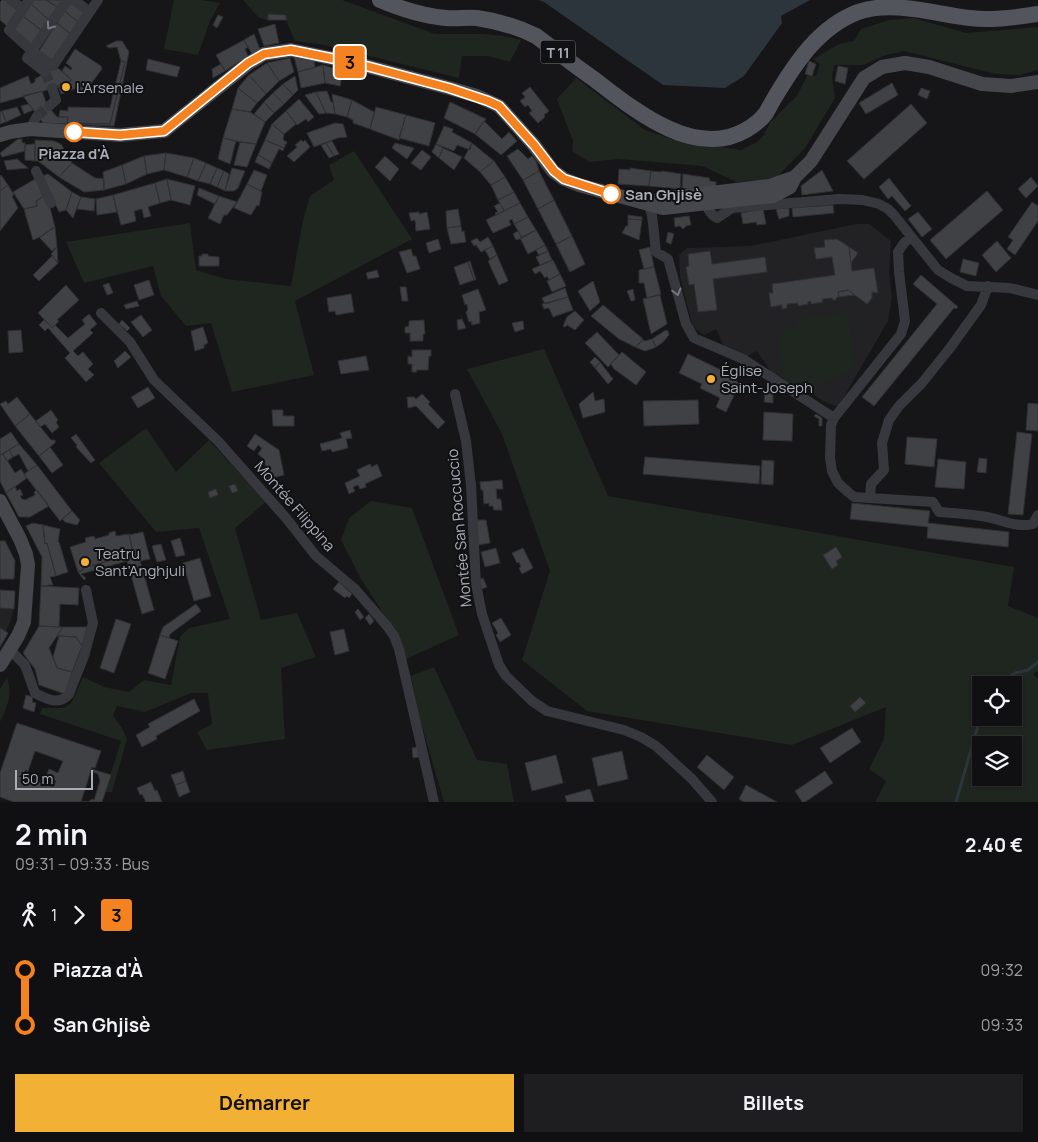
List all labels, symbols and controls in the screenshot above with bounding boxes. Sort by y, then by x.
one-way arrow [47,20,56,29]
road number: T 11 [540,41,576,64]
line badge: 3 [334,46,366,78]
text: 3 [345,50,355,74]
place label: L'Arsenale [76,77,144,98]
marker: L'Arsenale [60,81,72,93]
marker: Piazza d'À [64,122,84,142]
place label: Piazza d'À [38,143,110,164]
marker: San Ghjisè [601,184,621,204]
place label: San Ghjisè [625,184,702,205]
one-way arrow [671,288,682,297]
place label: Église Saint-Joseph [721,360,813,398]
marker: Église Saint-Joseph [705,373,717,385]
street label: Montée San Roccuccio [442,448,476,608]
street label: Montée Filippina [250,456,340,556]
place label: Teatru Sant’Anghjuli [95,543,185,581]
marker: Teatru Sant’Anghjuli [79,556,91,568]
map controls [972,676,1022,786]
button: locate [972,676,1022,726]
button: layers [972,736,1022,786]
scale bar [15,767,92,790]
text: 50 m [22,769,53,788]
text: 2 min [15,815,88,853]
text: 2.40 € [965,832,1023,858]
text: 09:31 – 09:33 · Bus [15,853,150,875]
icon: walk [15,901,43,929]
icon: forward [65,901,93,929]
text: 3 [111,903,122,927]
text: 1 [51,904,57,926]
text: Piazza d'À [53,957,143,983]
text: 09:32 [981,959,1023,981]
text: San Ghjisè [53,1012,150,1038]
text: 09:33 [981,1014,1023,1036]
button: Démarrer [15,1074,514,1132]
button: Billets [524,1074,1023,1132]

